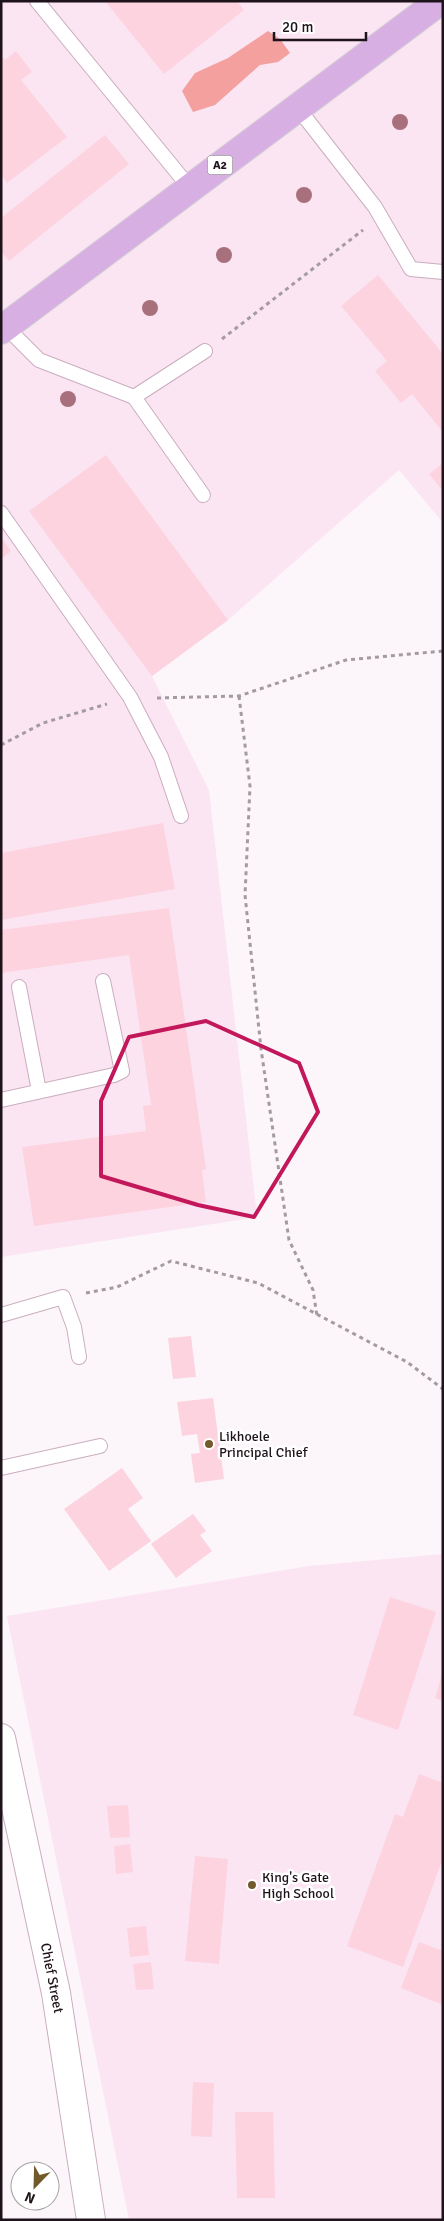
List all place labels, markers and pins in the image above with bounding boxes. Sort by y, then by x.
place label: Likhoele Principal Chief [219,1428,309,1461]
marker: Likhoele Principal Chief [203,1438,215,1450]
place label: King's Gate High School [262,1869,334,1902]
marker: King's Gate High School [246,1879,258,1891]

